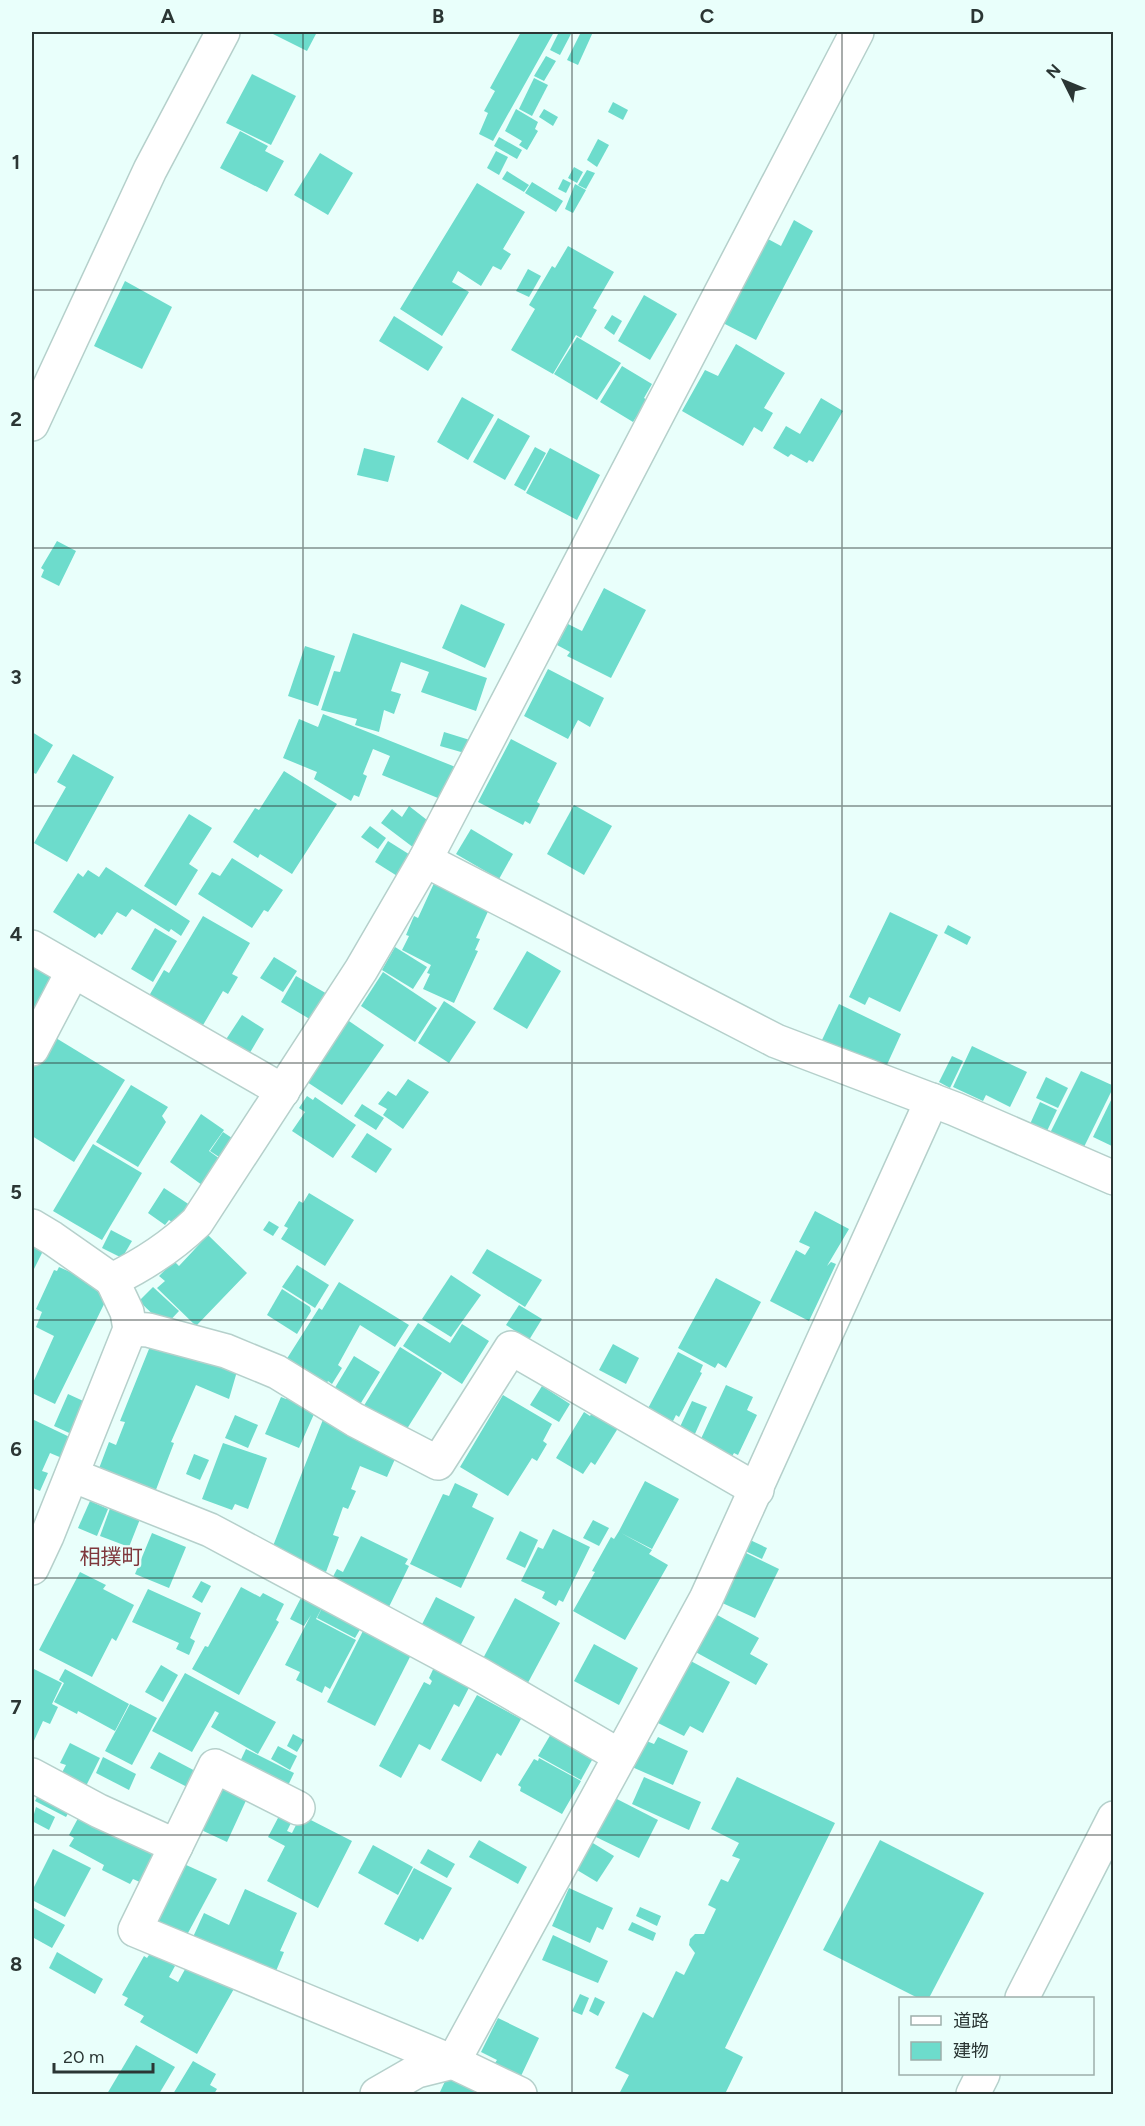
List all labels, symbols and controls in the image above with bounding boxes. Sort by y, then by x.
text: A [161,4,176,28]
text: B [432,4,444,28]
text: C [700,4,714,28]
text: D [970,4,984,28]
north arrow [1034,51,1094,111]
text: N [1042,60,1065,82]
text: 1 [12,150,20,174]
text: 2 [10,407,22,431]
text: 3 [10,665,22,689]
text: 4 [10,922,23,946]
text: 5 [10,1180,22,1204]
text: 6 [10,1437,22,1461]
district label: 相撲町 [80,1544,143,1569]
text: 7 [10,1695,22,1719]
text: 8 [10,1952,22,1976]
legend [899,1997,1094,2075]
text: 道路 [953,2010,989,2032]
scale bar [54,2036,153,2074]
text: 建物 [953,2040,989,2062]
text: 20 m [63,2046,104,2068]

